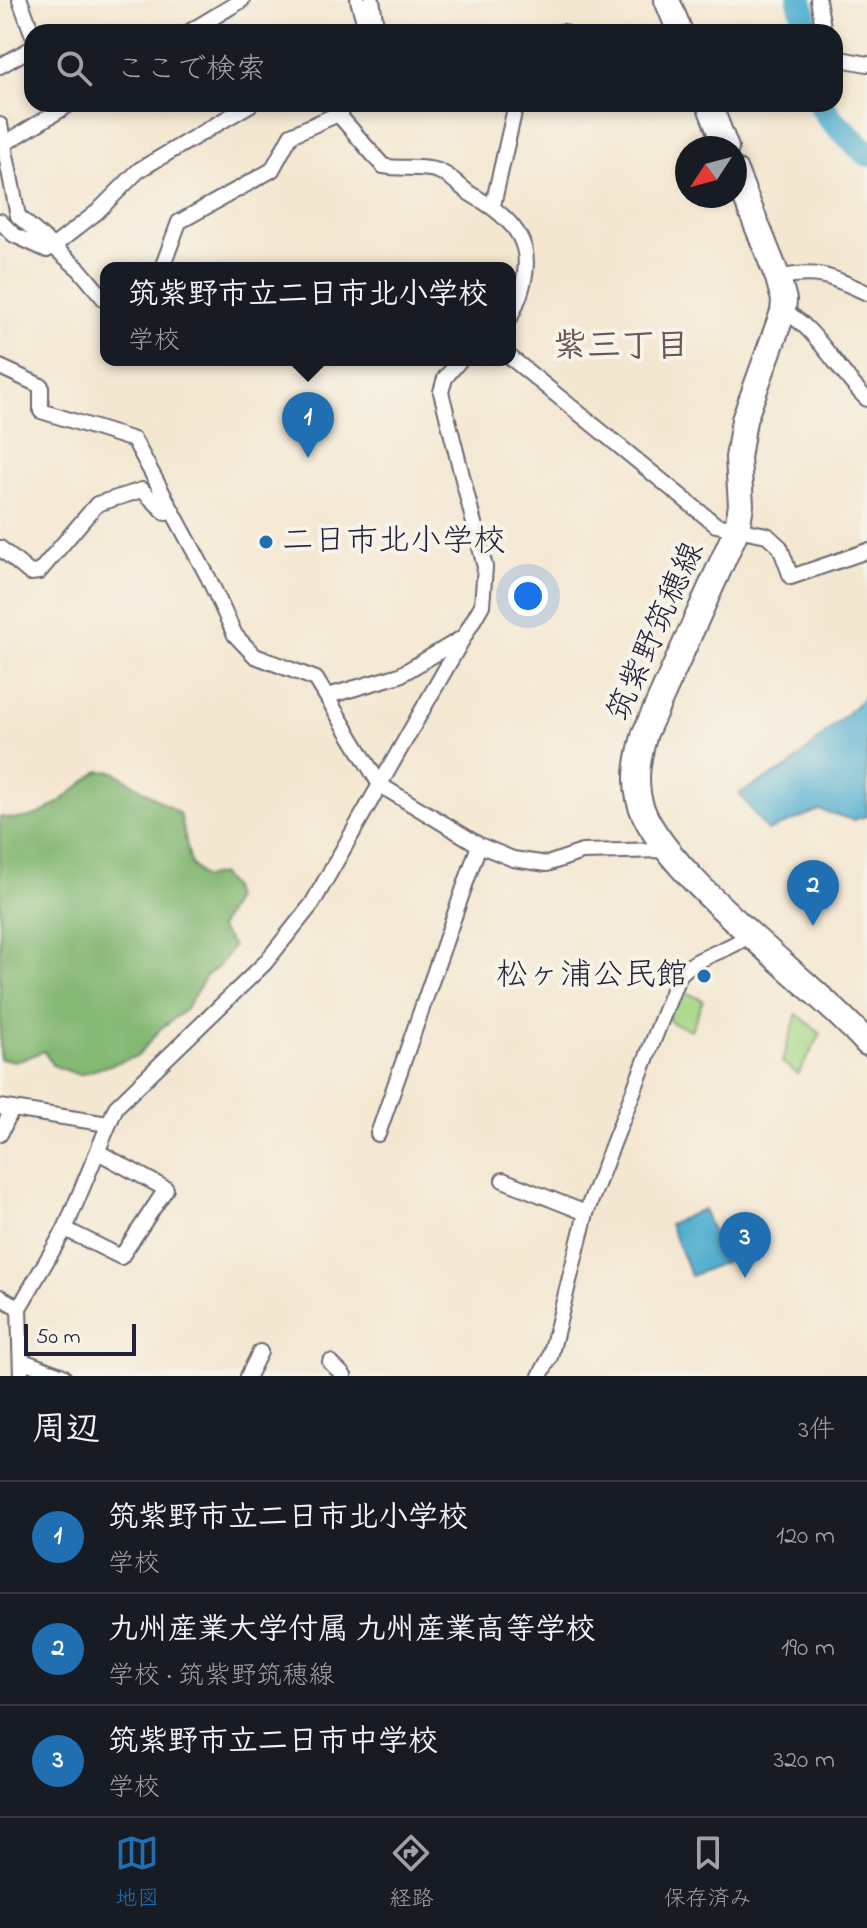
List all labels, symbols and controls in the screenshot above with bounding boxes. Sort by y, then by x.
search box [24,24,843,112]
icon: search [52,46,96,90]
text: ここで検索 [116,49,266,93]
north arrow [675,136,747,208]
popup [100,262,516,366]
text: 筑紫野市立二日市北小学校 [128,274,488,318]
text: 学校 [128,323,180,361]
district label: 紫三丁目 [553,323,689,373]
pin: 1 [282,392,334,458]
place label: 二日市北小学校 [282,519,506,566]
marker: 二日市北小学校 [257,533,275,551]
street label: 筑紫野筑穂線 [596,535,718,729]
your location [508,576,548,616]
pin: 2 [787,860,839,926]
place label: 松ヶ浦公民館 [496,953,688,1000]
marker: 松ヶ浦公民館 [695,967,713,985]
pin: 3 [719,1212,771,1278]
scale bar [24,1320,136,1356]
text: 50 m [36,1322,81,1354]
text: 周辺 [32,1406,100,1456]
text: 3件 [798,1412,835,1450]
text: 筑紫野市立二日市北小学校 [108,1497,468,1541]
text: 1 [54,1518,62,1556]
text: 120 m [776,1518,835,1556]
text: 学校 [108,1546,160,1584]
text: 九州産業大学付属 九州産業高等学校 [108,1609,596,1653]
text: 2 [52,1630,64,1668]
text: 190 m [781,1630,835,1668]
text: 学校 · 筑紫野筑穂線 [108,1658,335,1696]
text: 筑紫野市立二日市中学校 [108,1721,438,1765]
text: 3 [53,1742,63,1780]
text: 320 m [773,1742,835,1780]
text: 学校 [108,1770,160,1808]
tab: 地図 [115,1831,159,1916]
tab: 経路 [389,1831,434,1916]
tab: 保存済み [664,1831,752,1916]

